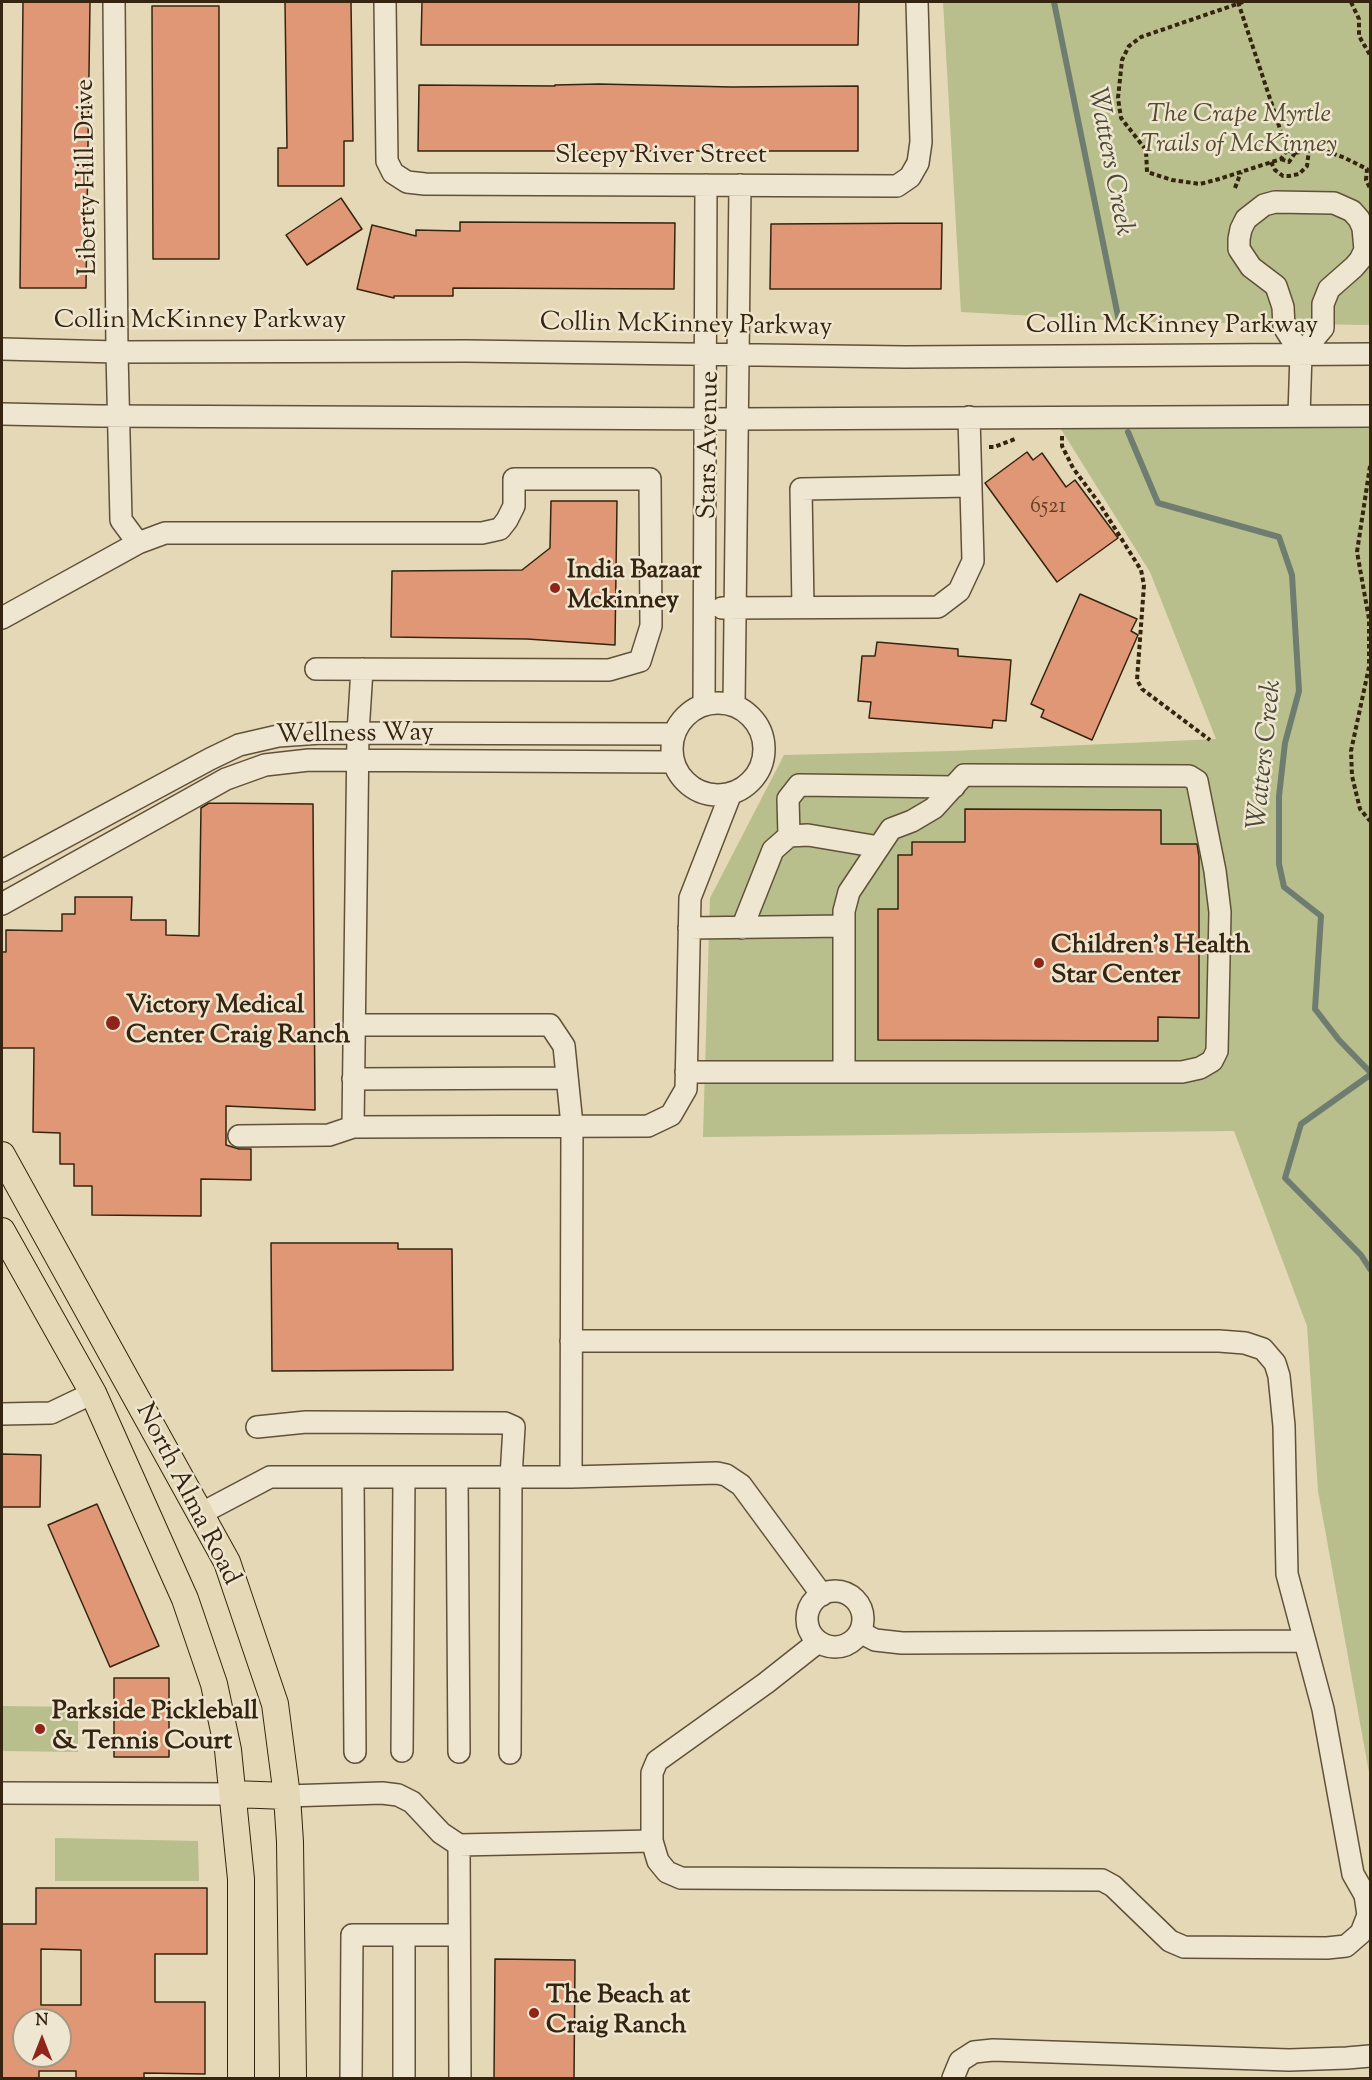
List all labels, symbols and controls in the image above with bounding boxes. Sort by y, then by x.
street label: Liberty Hill Drive [72,78,106,276]
water label: Watters Creek [1078,85,1138,239]
park label: The Crape Myrtle Trails of McKinney [1141,101,1337,162]
street label: Sleepy River Street [555,142,767,174]
street label: Collin McKinney Parkway [54,307,346,339]
street label: Collin McKinney Parkway [540,309,832,345]
street label: Collin McKinney Parkway [1026,312,1318,344]
street label: Stars Avenue [694,371,728,519]
house number: 6521 [1030,495,1066,521]
place label: India Bazaar Mckinney [567,557,702,618]
marker: India Bazaar Mckinney [548,581,562,595]
water label: Watters Creek [1243,679,1291,831]
street label: Wellness Way [276,719,434,753]
place label: Children's Health Star Center [1051,932,1250,994]
marker: Children's Health Star Center [1032,956,1046,970]
place label: Victory Medical Center Craig Ranch [126,992,350,1054]
marker: Victory Medical Center Craig Ranch [104,1014,122,1032]
street label: North Alma Road [127,1399,245,1591]
place label: Parkside Pickleball & Tennis Court [52,1698,258,1760]
marker: Parkside Pickleball & Tennis Court [33,1722,47,1736]
place label: The Beach at Craig Ranch [546,1982,690,2044]
marker: The Beach at Craig Ranch [527,2006,541,2020]
north arrow [12,2008,72,2068]
text: N [36,2010,48,2033]

